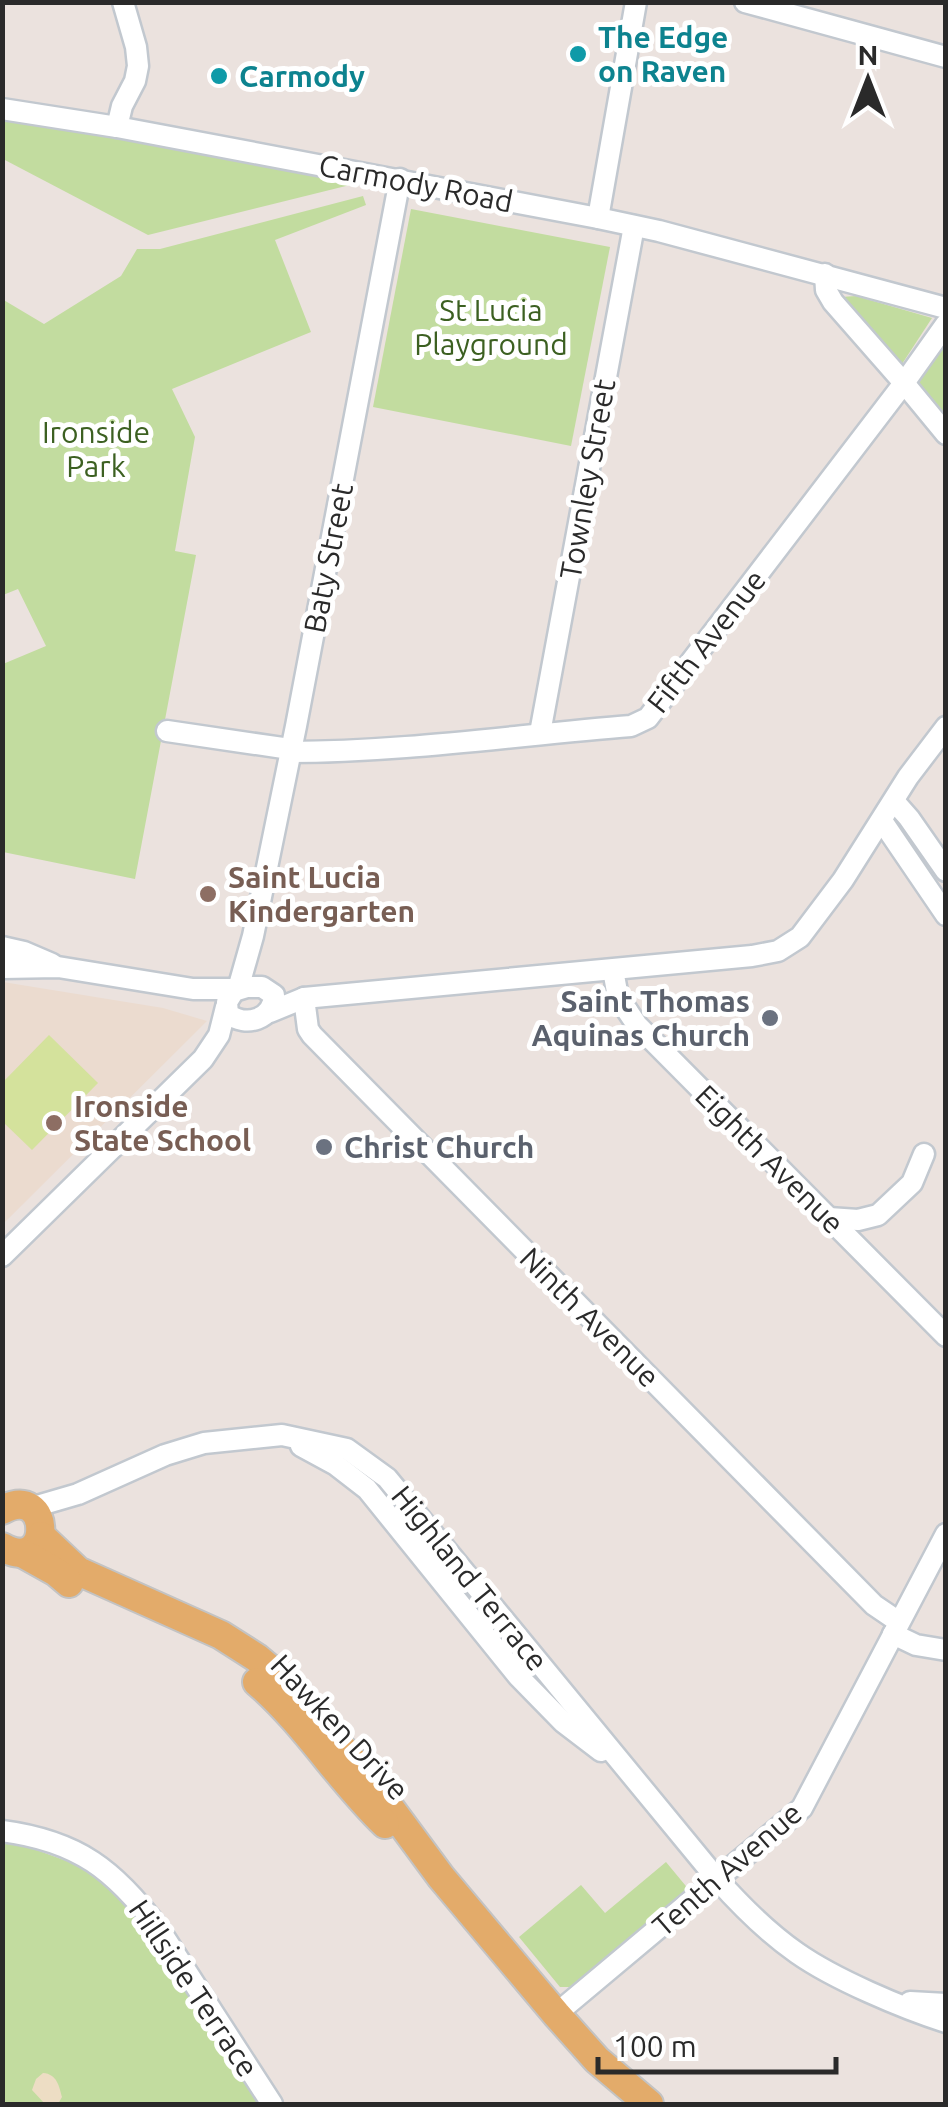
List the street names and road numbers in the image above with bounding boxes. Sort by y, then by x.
street label: Carmody Road [316,148,516,218]
street label: Townley Street [553,376,621,582]
street label: Baty Street [297,480,359,636]
street label: Fifth Avenue [640,563,772,719]
street label: Eighth Avenue [689,1078,851,1240]
street label: Ninth Avenue [513,1240,667,1394]
street label: Highland Terrace [385,1479,555,1677]
street label: Hawken Drive [264,1647,416,1807]
street label: Tenth Avenue [646,1795,808,1943]
street label: Hillside Terrace [122,1893,266,2083]

